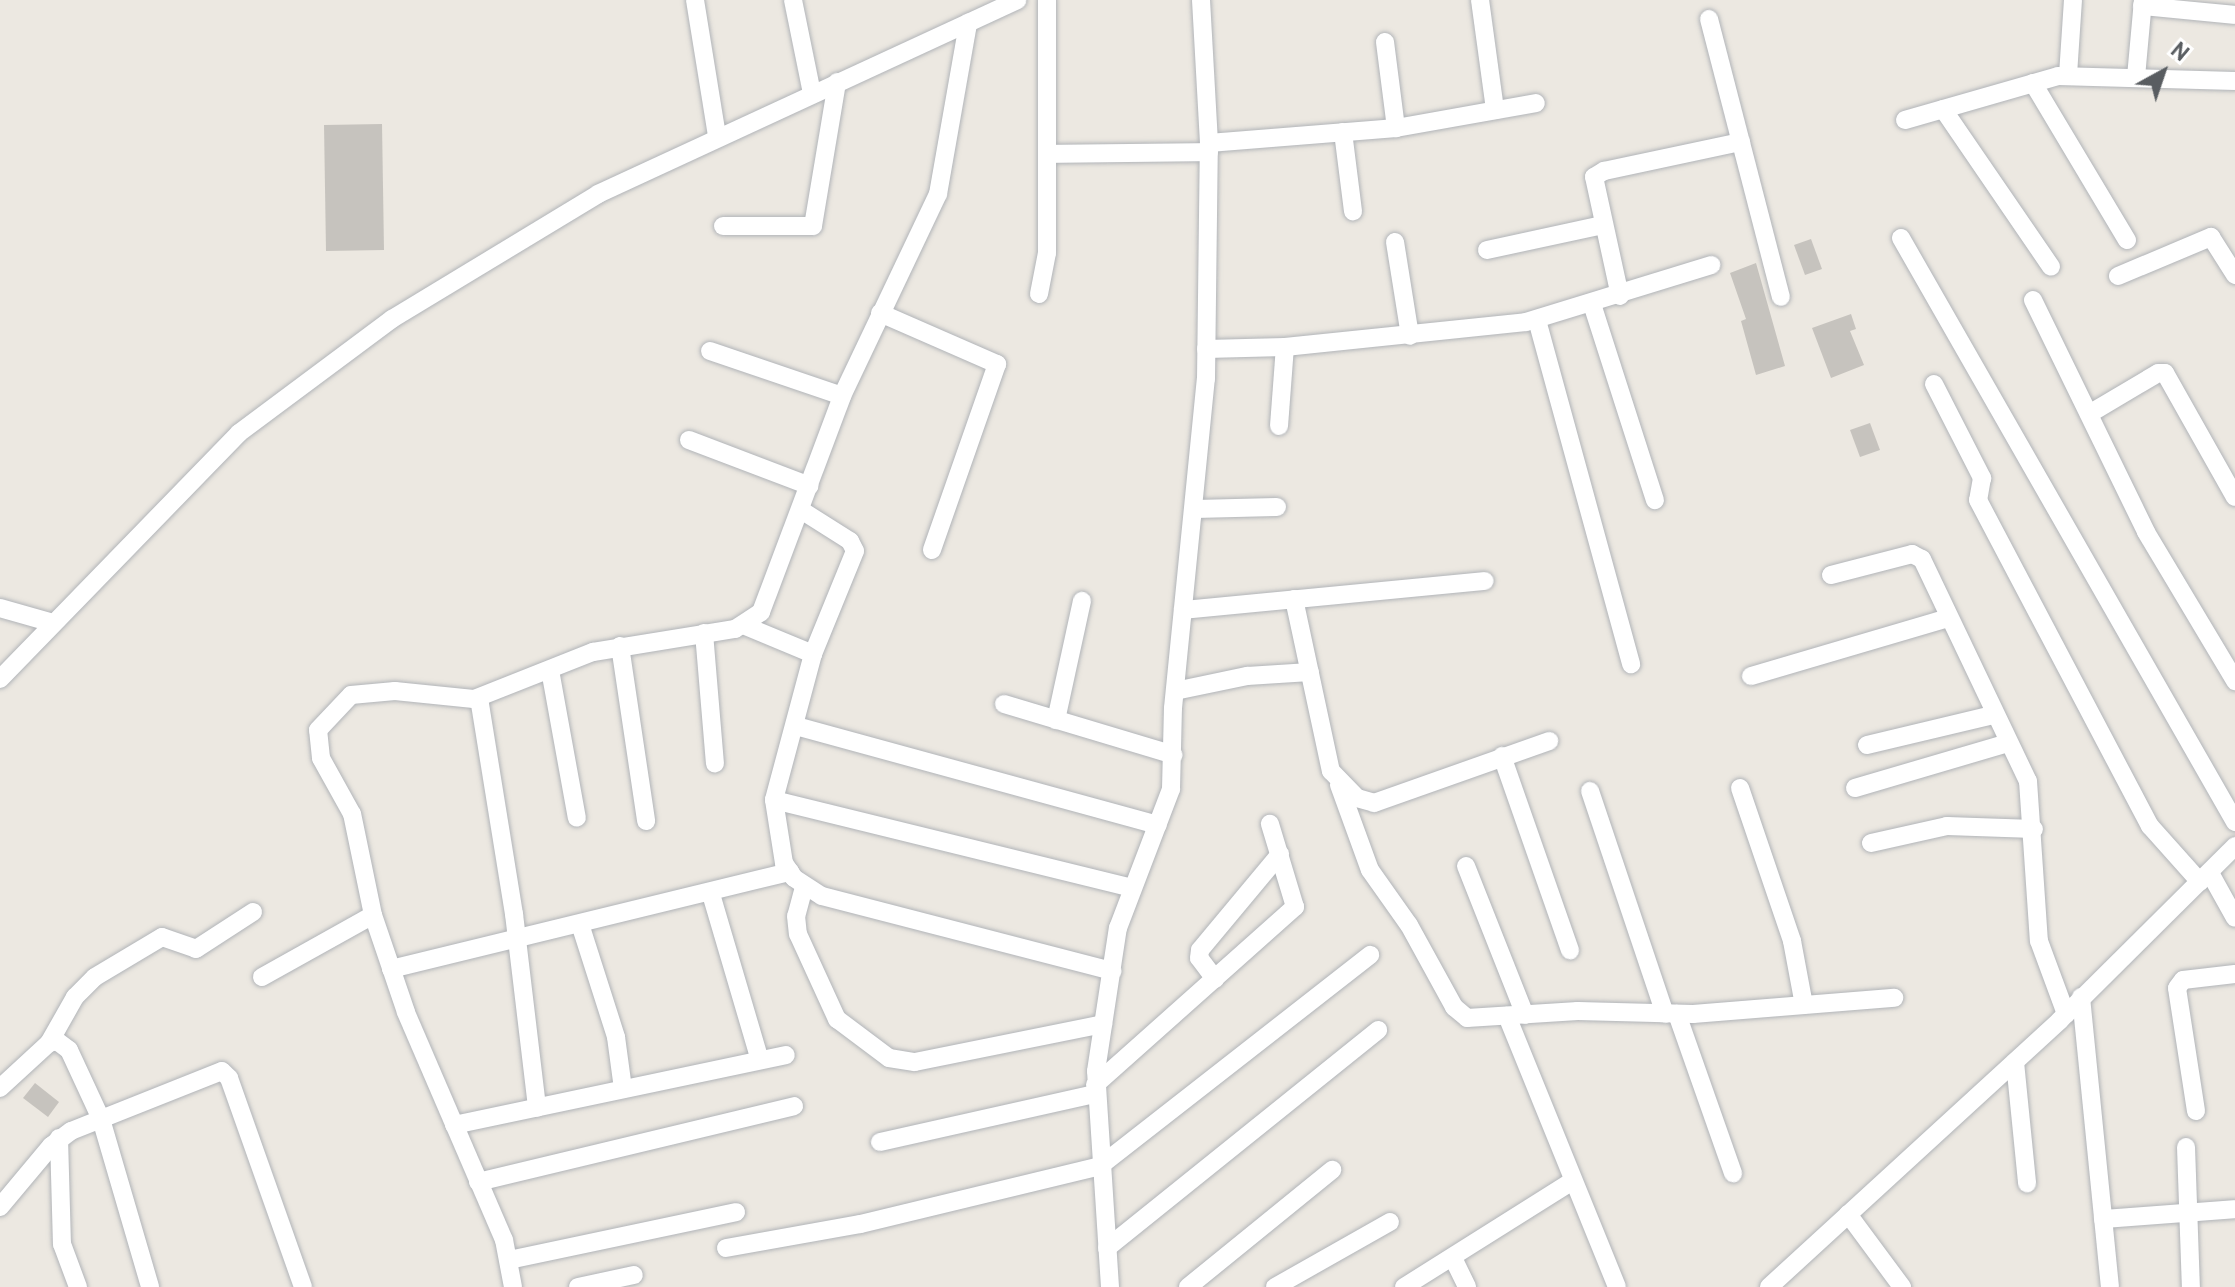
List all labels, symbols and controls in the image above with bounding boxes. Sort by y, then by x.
north arrow [2123,32,2203,112]
text: N [2164,38,2193,69]

